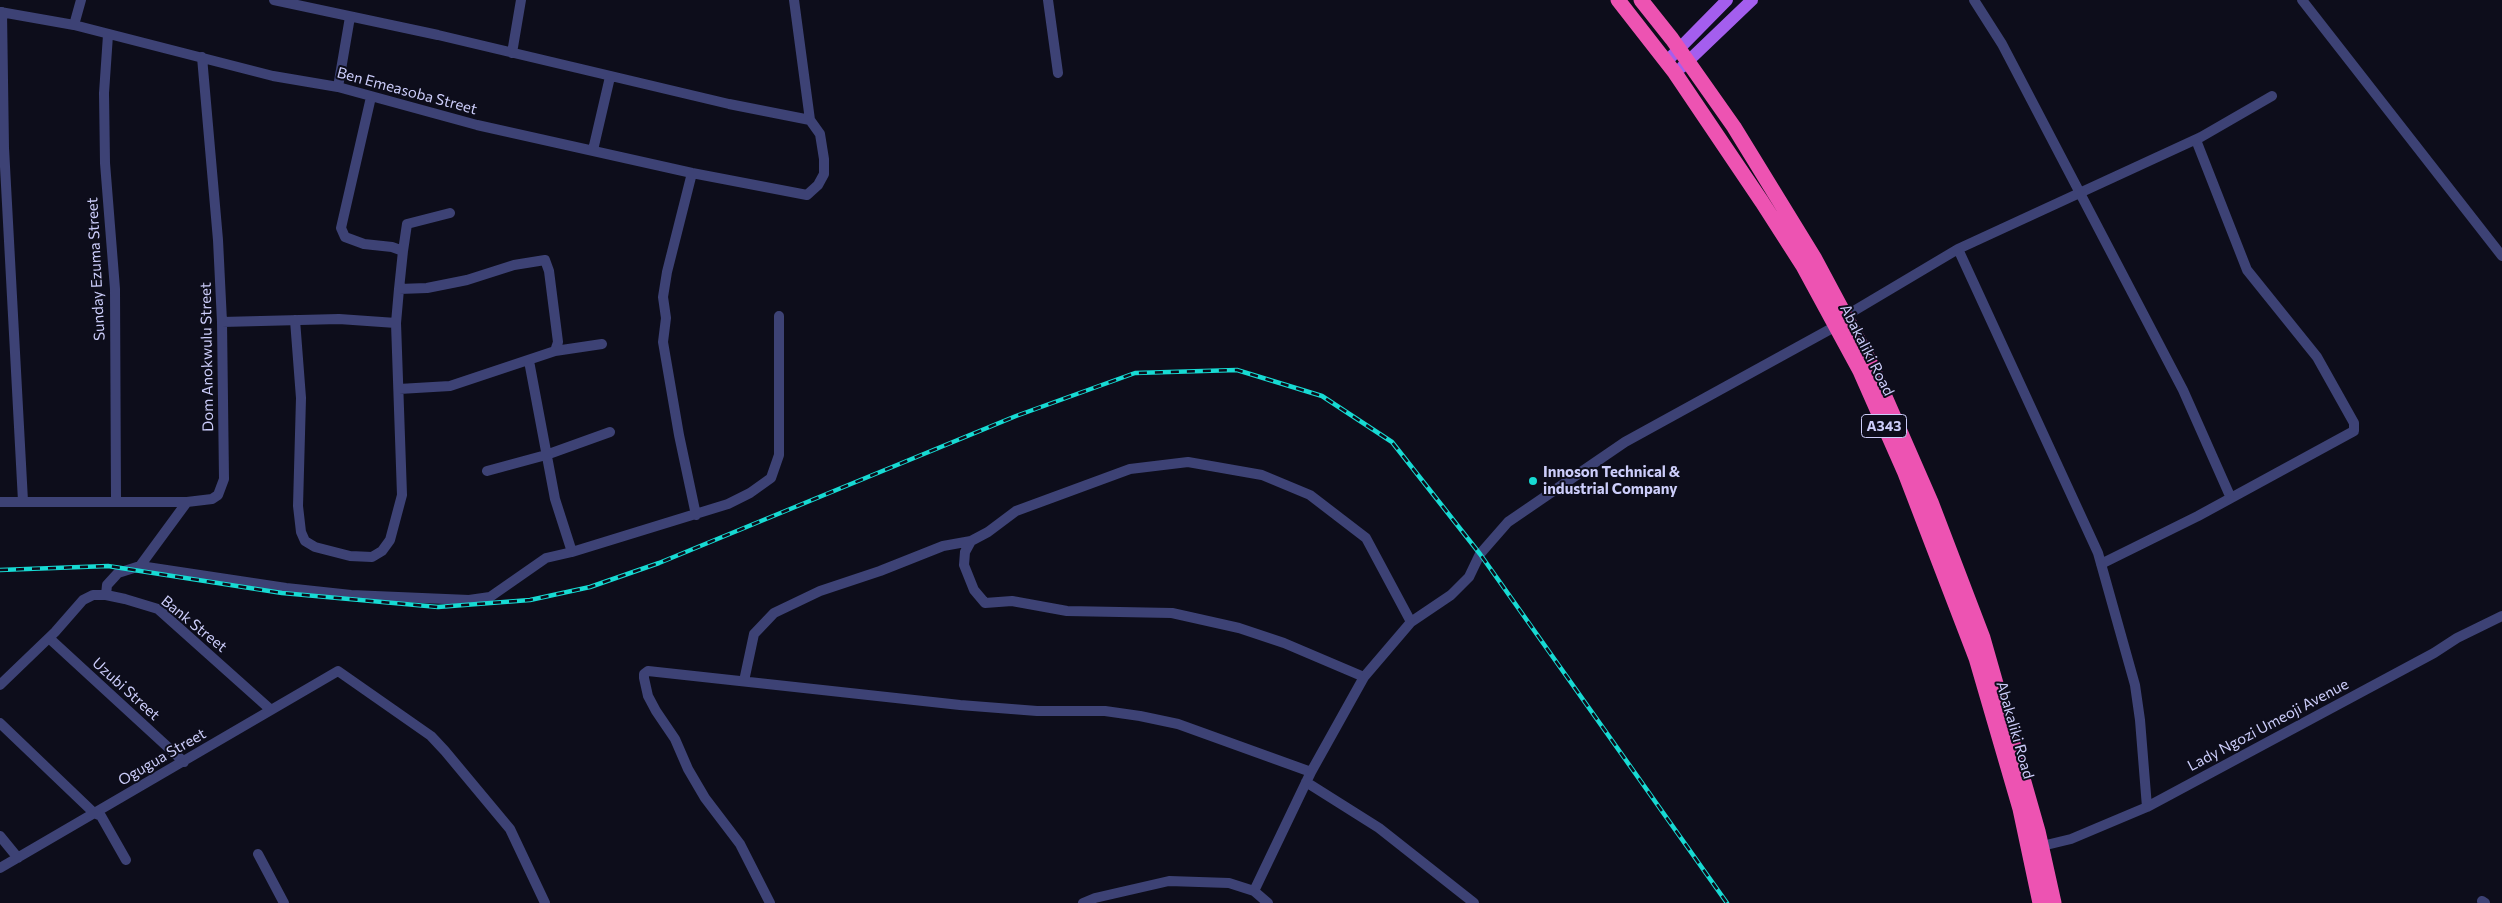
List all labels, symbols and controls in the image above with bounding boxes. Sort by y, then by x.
street label: Ben Emeasoba Street [335,64,479,118]
street label: Sunday Ezuma Street [83,197,109,341]
street label: Dom Anokwulu Street [197,282,217,432]
street label: Abakaliki Road [1836,301,1898,399]
road number: A343 [1862,414,1906,438]
place label: Innoson Technical & industrial Company [1543,463,1680,498]
marker: Innoson Technical & industrial Company [1527,475,1539,487]
street label: Bank Street [157,592,231,656]
street label: Uzubi Street [88,654,164,724]
street label: Lady Ngozi Umeoji Avenue [2184,675,2352,775]
street label: Abakaliki Road [1992,679,2038,781]
street label: Ogugua Street [115,725,209,789]

